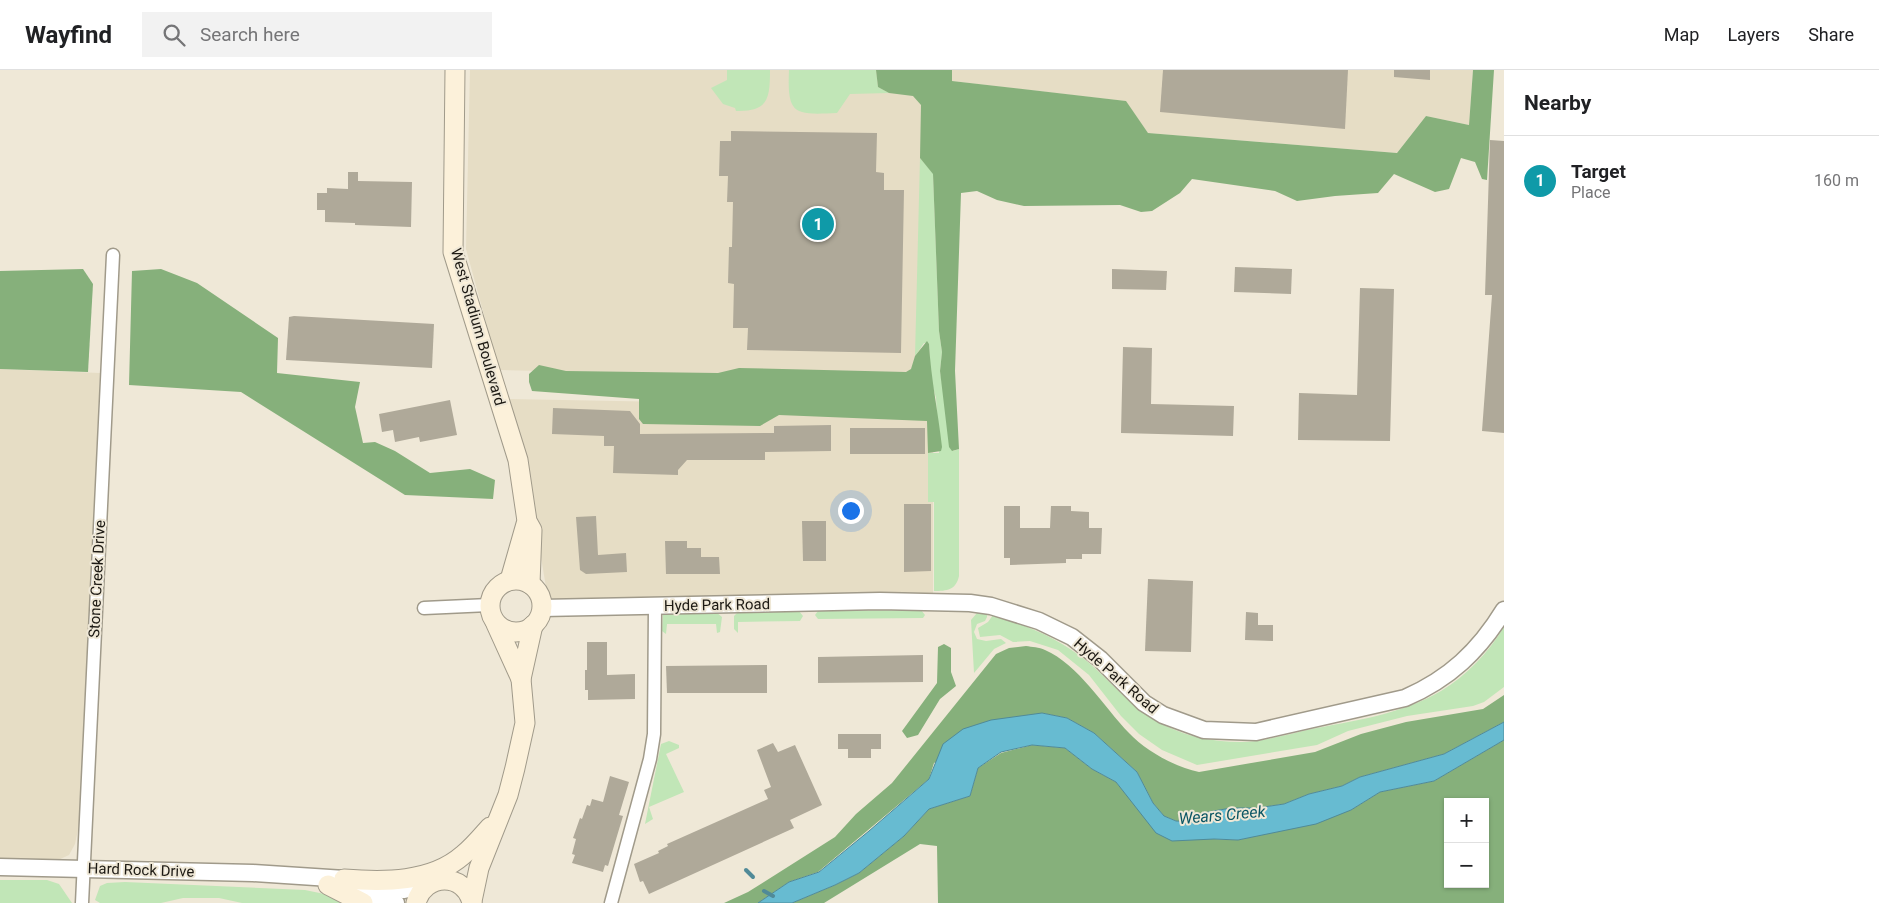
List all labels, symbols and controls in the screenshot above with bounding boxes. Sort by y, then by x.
search box [142,12,492,57]
text: Wayfind [25,21,112,49]
icon: search [160,21,188,49]
text: Search here [200,23,300,46]
text: Map [1664,24,1699,45]
text: Layers [1727,24,1780,45]
text: Share [1808,24,1854,45]
text: Nearby [1524,91,1591,115]
text: Target [1571,160,1626,183]
text: 1 [1535,171,1545,190]
text: 160 m [1814,171,1859,190]
text: Place [1571,183,1611,202]
pin: 1 [802,205,834,243]
street label: West Stadium Boulevard [447,246,509,408]
your location [838,498,864,524]
street label: Stone Creek Drive [85,520,109,638]
street label: Hyde Park Road [664,595,770,615]
street label: Hyde Park Road [1070,634,1162,718]
map controls [1444,798,1489,888]
button: + [1444,798,1489,843]
water label: Wears Creek [1178,802,1267,828]
button: − [1444,843,1489,888]
street label: Hard Rock Drive [87,859,195,881]

